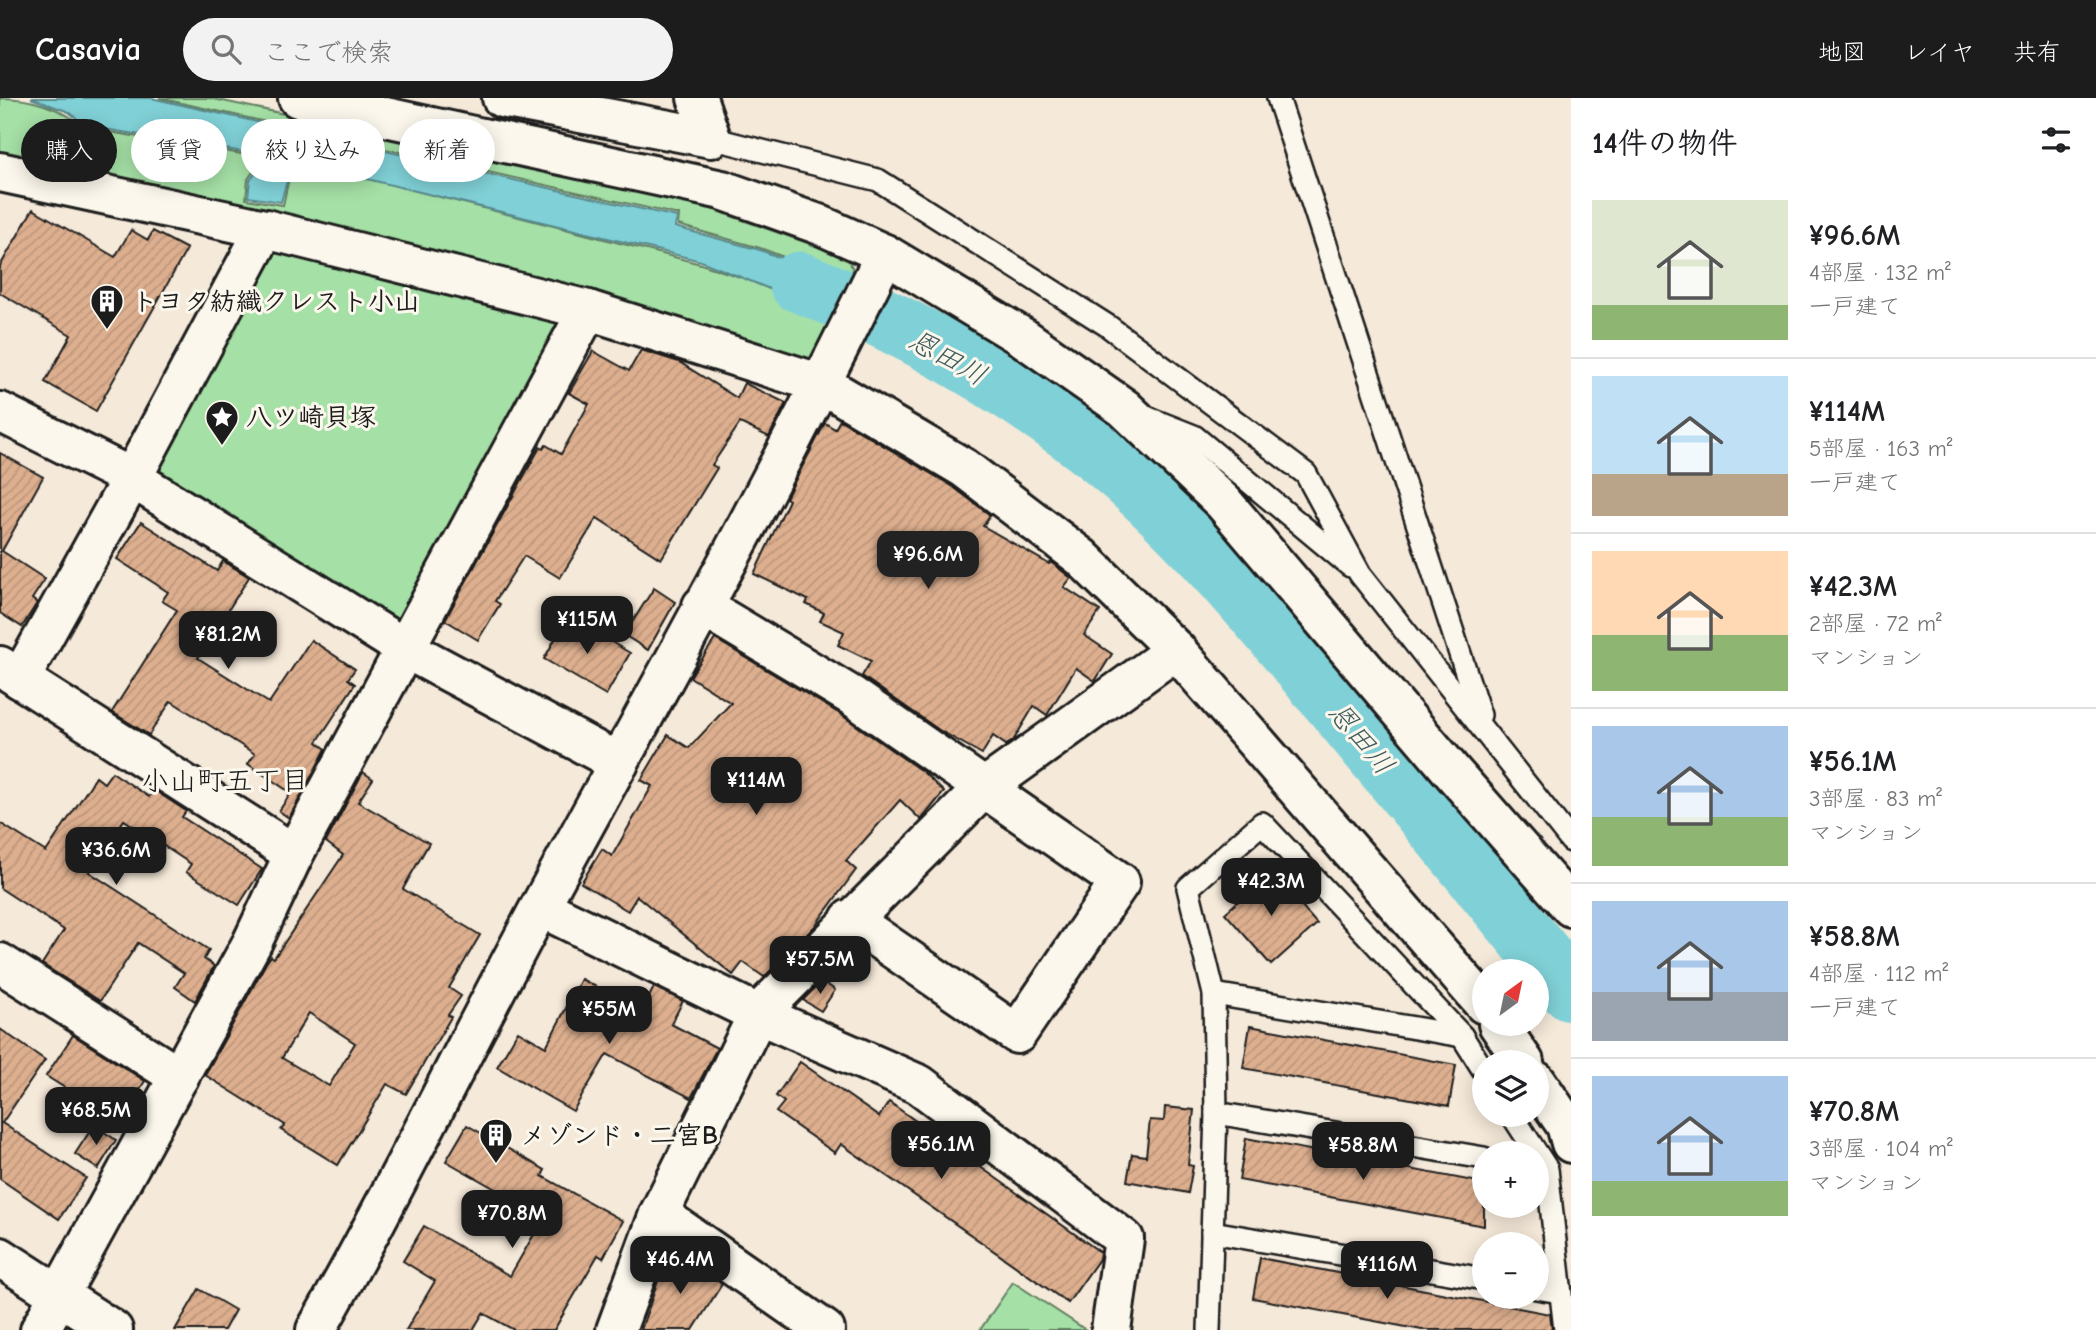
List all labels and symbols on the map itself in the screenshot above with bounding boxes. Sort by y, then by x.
building icon: トヨタ紡織クレスト小山 [88,282,126,331]
place label: トヨタ紡織クレスト小山 [132,287,420,317]
water label: 恩田川 [903,324,992,392]
place icon: 八ツ崎貝塚 [203,398,241,447]
place label: 八ツ崎貝塚 [246,403,376,433]
pin: ¥96.6M [871,532,985,591]
pin: ¥115M [538,596,636,656]
pin: ¥81.2M [171,612,285,671]
water label: 恩田川 [1322,696,1400,781]
pin: ¥114M [707,758,805,817]
district label: 小山町五丁目 [141,765,309,797]
pin: ¥36.6M [59,828,173,887]
pin: ¥42.3M [1214,858,1328,918]
pin: ¥57.5M [763,936,877,996]
north arrow [1472,959,1549,1036]
pin: ¥55M [568,986,650,1046]
pin: ¥68.5M [39,1088,153,1147]
building icon: メゾンド・二宮B [477,1116,515,1165]
place label: メゾンド・二宮B [520,1121,718,1151]
pin: ¥56.1M [884,1122,998,1181]
pin: ¥58.8M [1306,1122,1420,1182]
pin: ¥70.8M [455,1190,569,1250]
pin: ¥46.4M [623,1236,737,1296]
pin: ¥116M [1338,1242,1436,1301]

